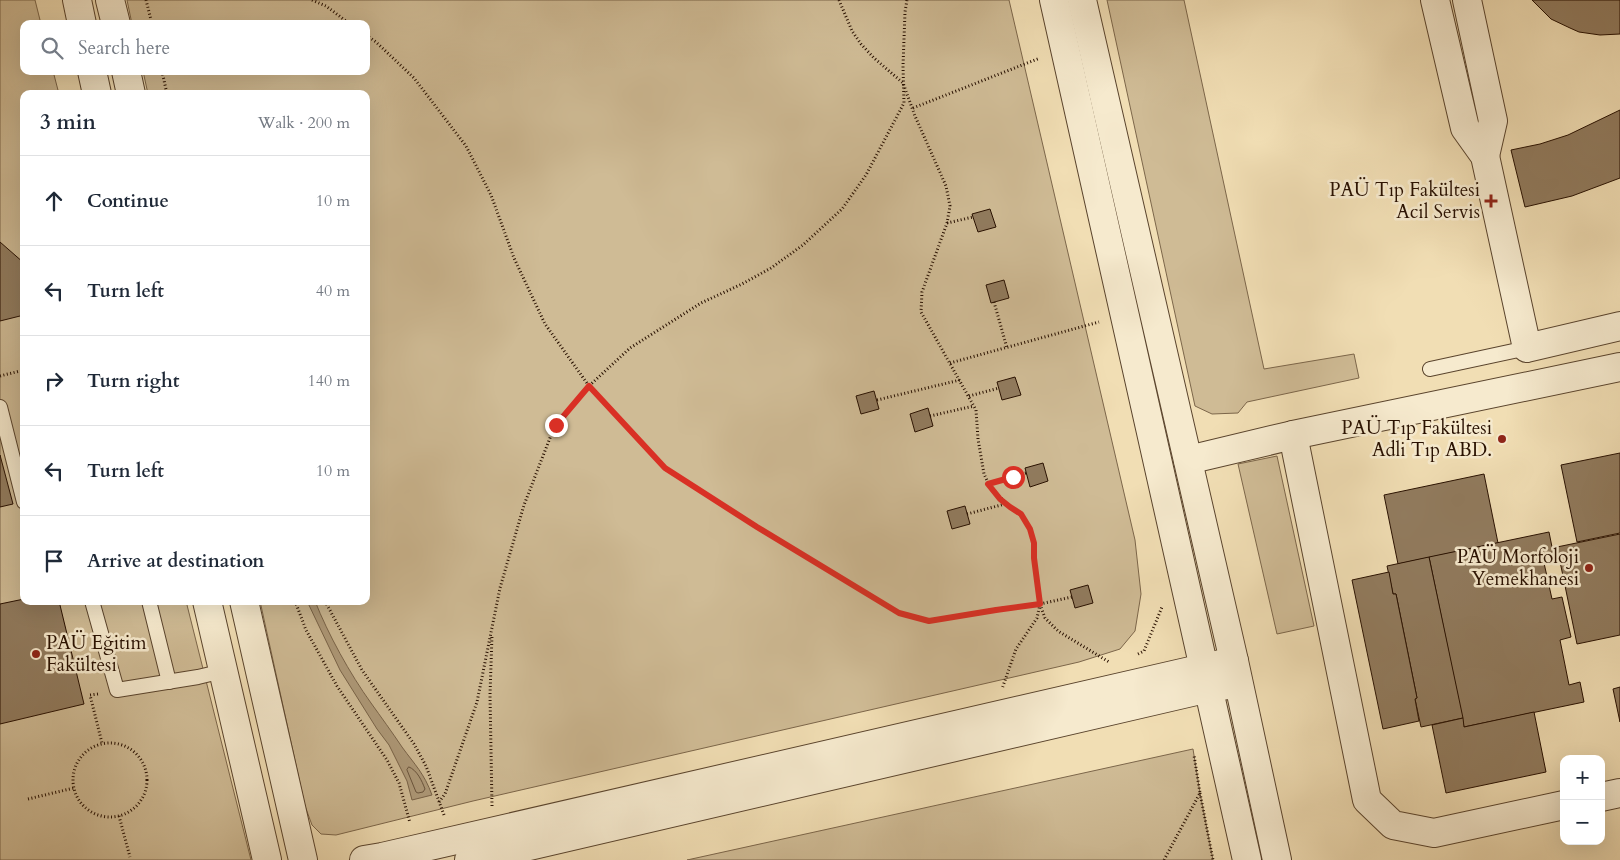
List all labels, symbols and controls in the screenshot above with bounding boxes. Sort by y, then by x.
search box [20,20,370,75]
icon: search [38,34,66,62]
text: Search here [78,35,170,61]
text: 3 min [40,108,96,137]
text: Walk · 200 m [258,112,350,134]
place label: PAÜ Tıp Fakültesi Acil Servis [1329,177,1480,225]
icon: ahead [40,187,68,215]
text: Continue [87,188,169,214]
text: 10 m [316,190,350,212]
marker: PAÜ Tıp Fakültesi Acil Servis [1484,194,1498,208]
icon: left [40,277,68,305]
text: Turn left [87,278,164,304]
text: 40 m [316,280,350,302]
icon: right [40,367,68,395]
text: Turn right [87,368,179,394]
text: 140 m [308,370,350,392]
route end [545,414,568,437]
place label: PAÜ Tıp Fakültesi Adli Tıp ABD. [1341,415,1492,463]
marker: PAÜ Tıp Fakültesi Adli Tıp ABD. [1496,433,1508,445]
icon: left [40,457,68,485]
text: Turn left [87,458,164,484]
text: 10 m [316,460,350,482]
route start [1002,466,1025,489]
place label: PAÜ Morfoloji Yemekhanesi [1457,544,1579,592]
icon: arrive [40,547,68,575]
text: Arrive at destination [87,548,264,574]
marker: PAÜ Morfoloji Yemekhanesi [1583,562,1595,574]
place label: PAÜ Eğitim Fakültesi [46,630,147,678]
marker: PAÜ Eğitim Fakültesi [30,648,42,660]
map controls [1560,755,1605,845]
button: + [1560,755,1605,800]
button: − [1560,800,1605,845]

